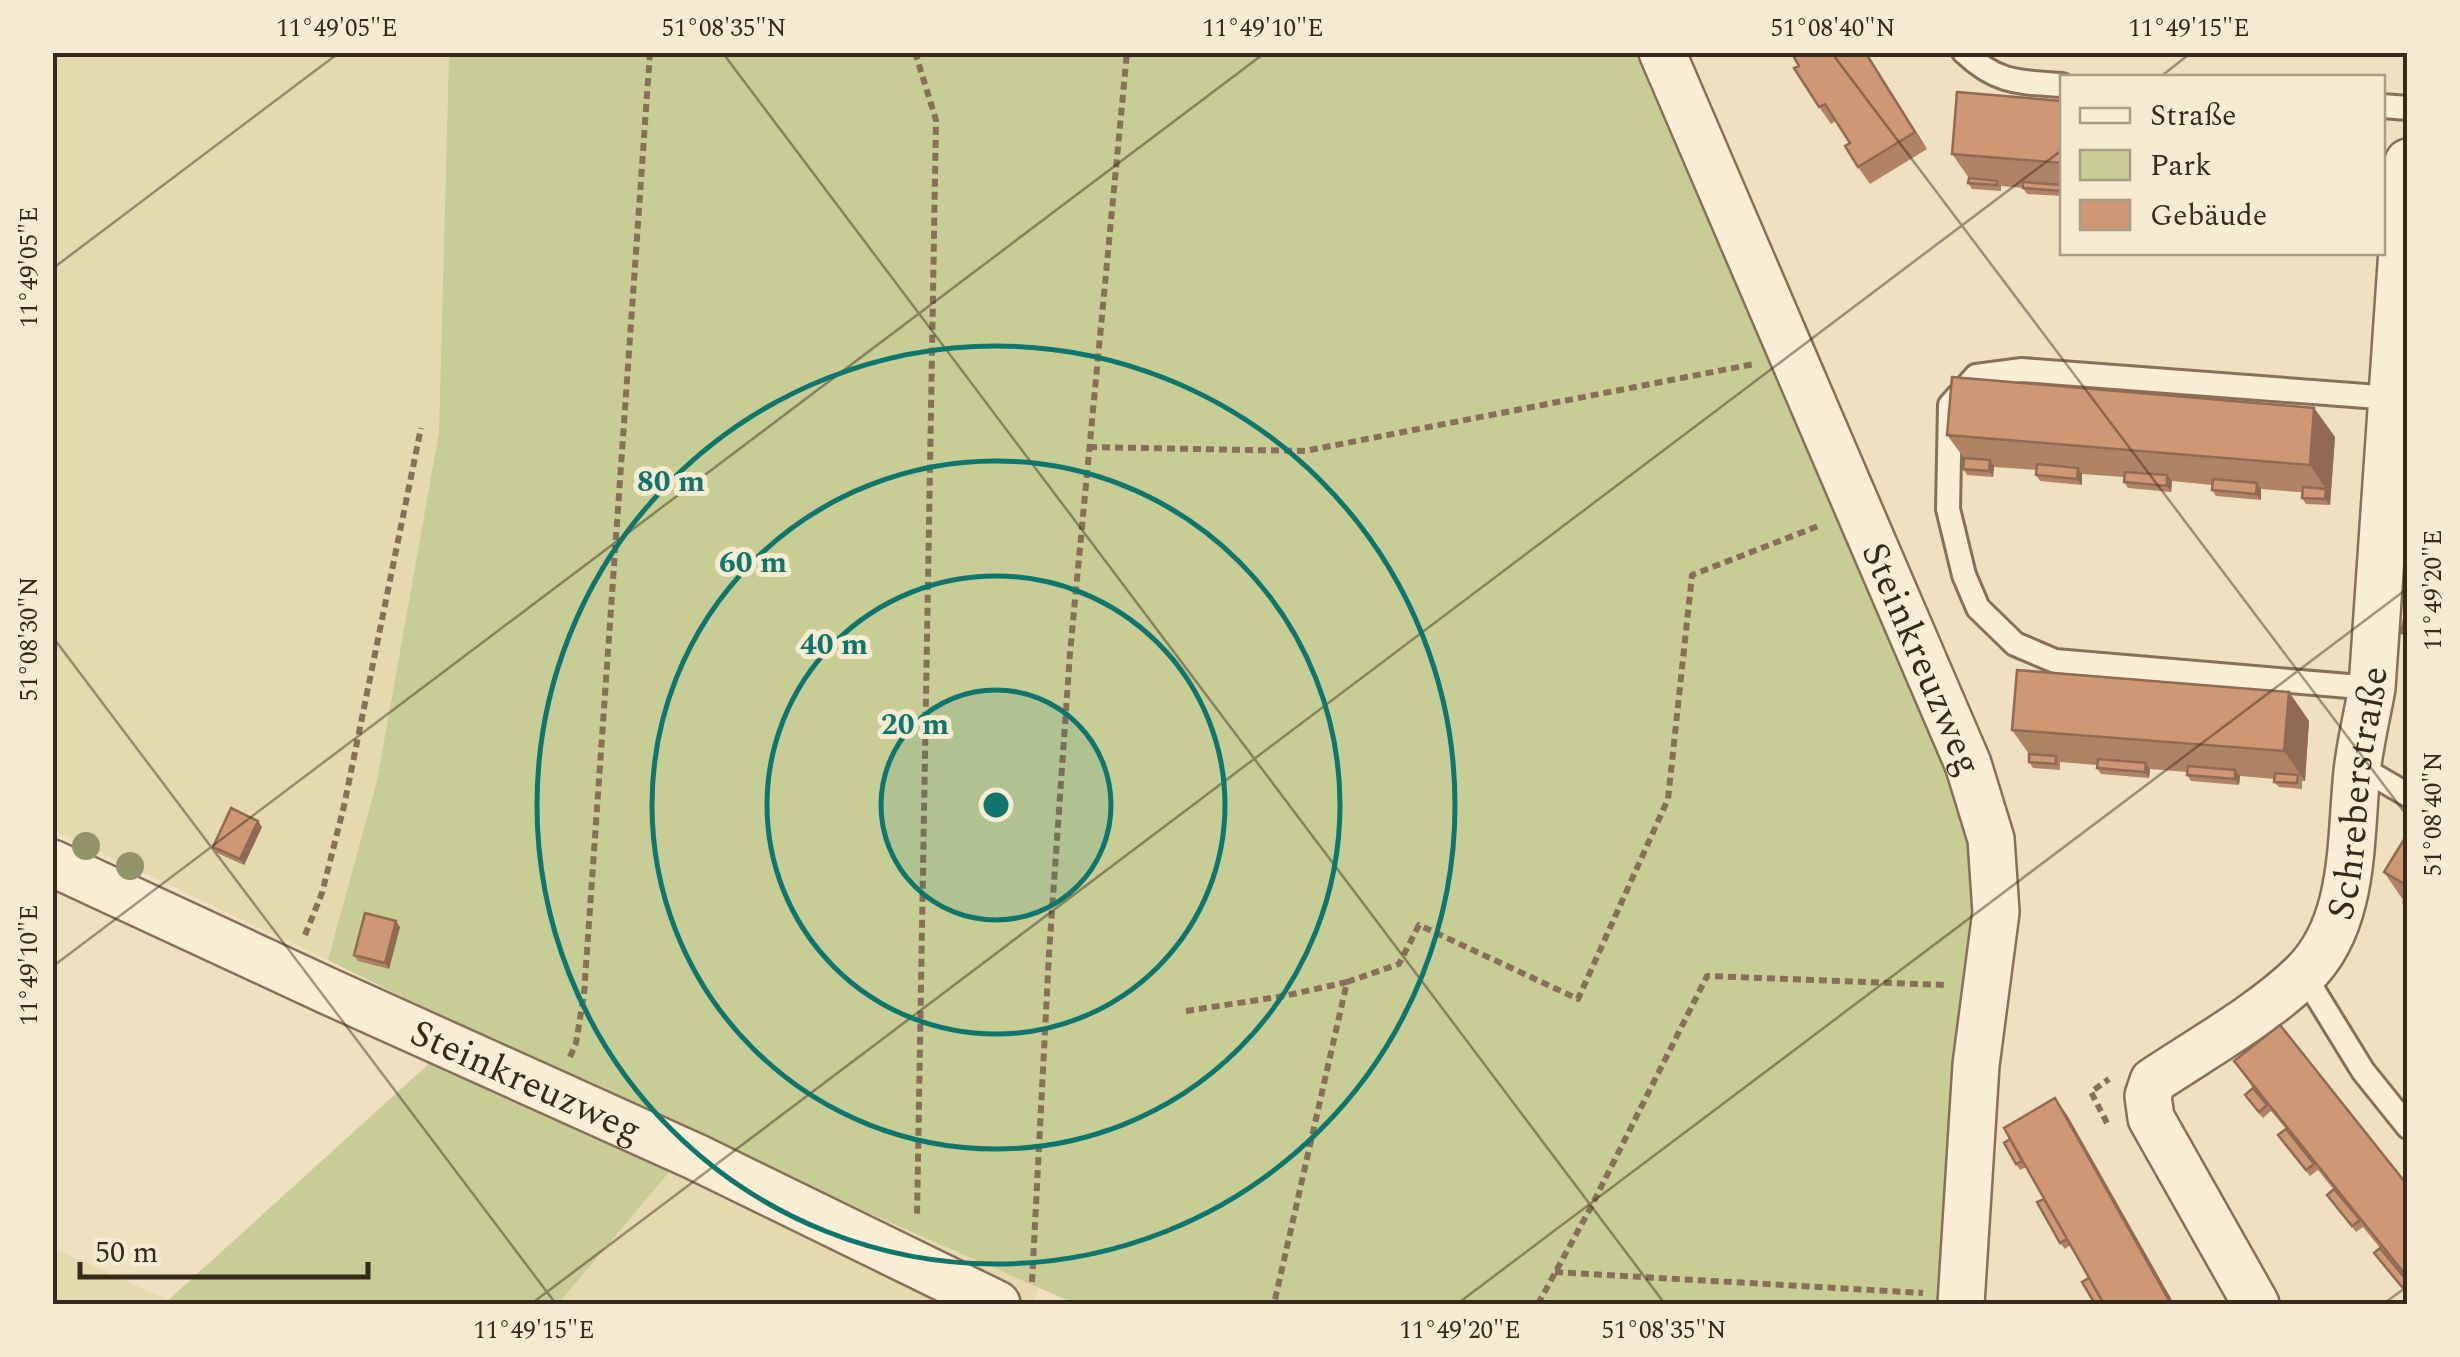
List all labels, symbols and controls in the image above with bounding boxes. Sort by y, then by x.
text: 11°49'05"E [276,10,398,48]
text: 51°08'35"N [662,10,786,48]
text: 11°49'10"E [1202,10,1324,48]
text: 51°08'40"N [1771,10,1895,48]
text: 11°49'15"E [2128,10,2250,48]
legend [2060,75,2385,255]
text: Straße [2150,93,2237,139]
text: Park [2150,143,2212,189]
text: Gebäude [2150,193,2267,239]
text: 11°49'05"E [11,206,49,328]
text: 80 m [637,459,705,505]
text: 11°49'20"E [2415,529,2453,651]
street label: Steinkreuzweg [1845,534,1996,785]
text: 60 m [719,540,787,586]
text: 51°08'30"N [11,577,49,701]
text: 40 m [800,622,868,668]
street label: Schreberstraße [2312,665,2404,927]
text: 20 m [881,702,949,748]
text: 51°08'40"N [2415,752,2453,876]
centre of rings [978,787,1014,823]
text: 11°49'10"E [11,904,49,1026]
street label: Steinkreuzweg [400,1005,651,1160]
scale bar [80,1217,368,1279]
text: 50 m [95,1230,158,1276]
text: 11°49'15"E [473,1312,595,1350]
text: 11°49'20"E [1399,1312,1521,1350]
text: 51°08'35"N [1602,1312,1726,1350]

